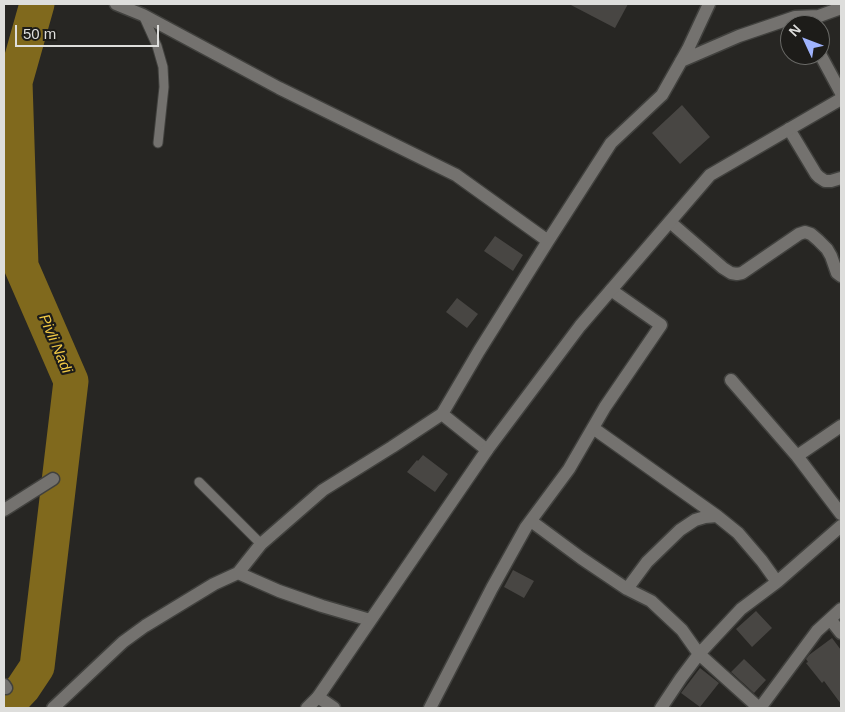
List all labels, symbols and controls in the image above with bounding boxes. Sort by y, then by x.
scale bar [18,15,161,47]
north arrow [780,15,830,65]
text: N [785,21,804,40]
text: 50 m [23,25,56,42]
water label: Pivli Nadi [35,312,75,376]

